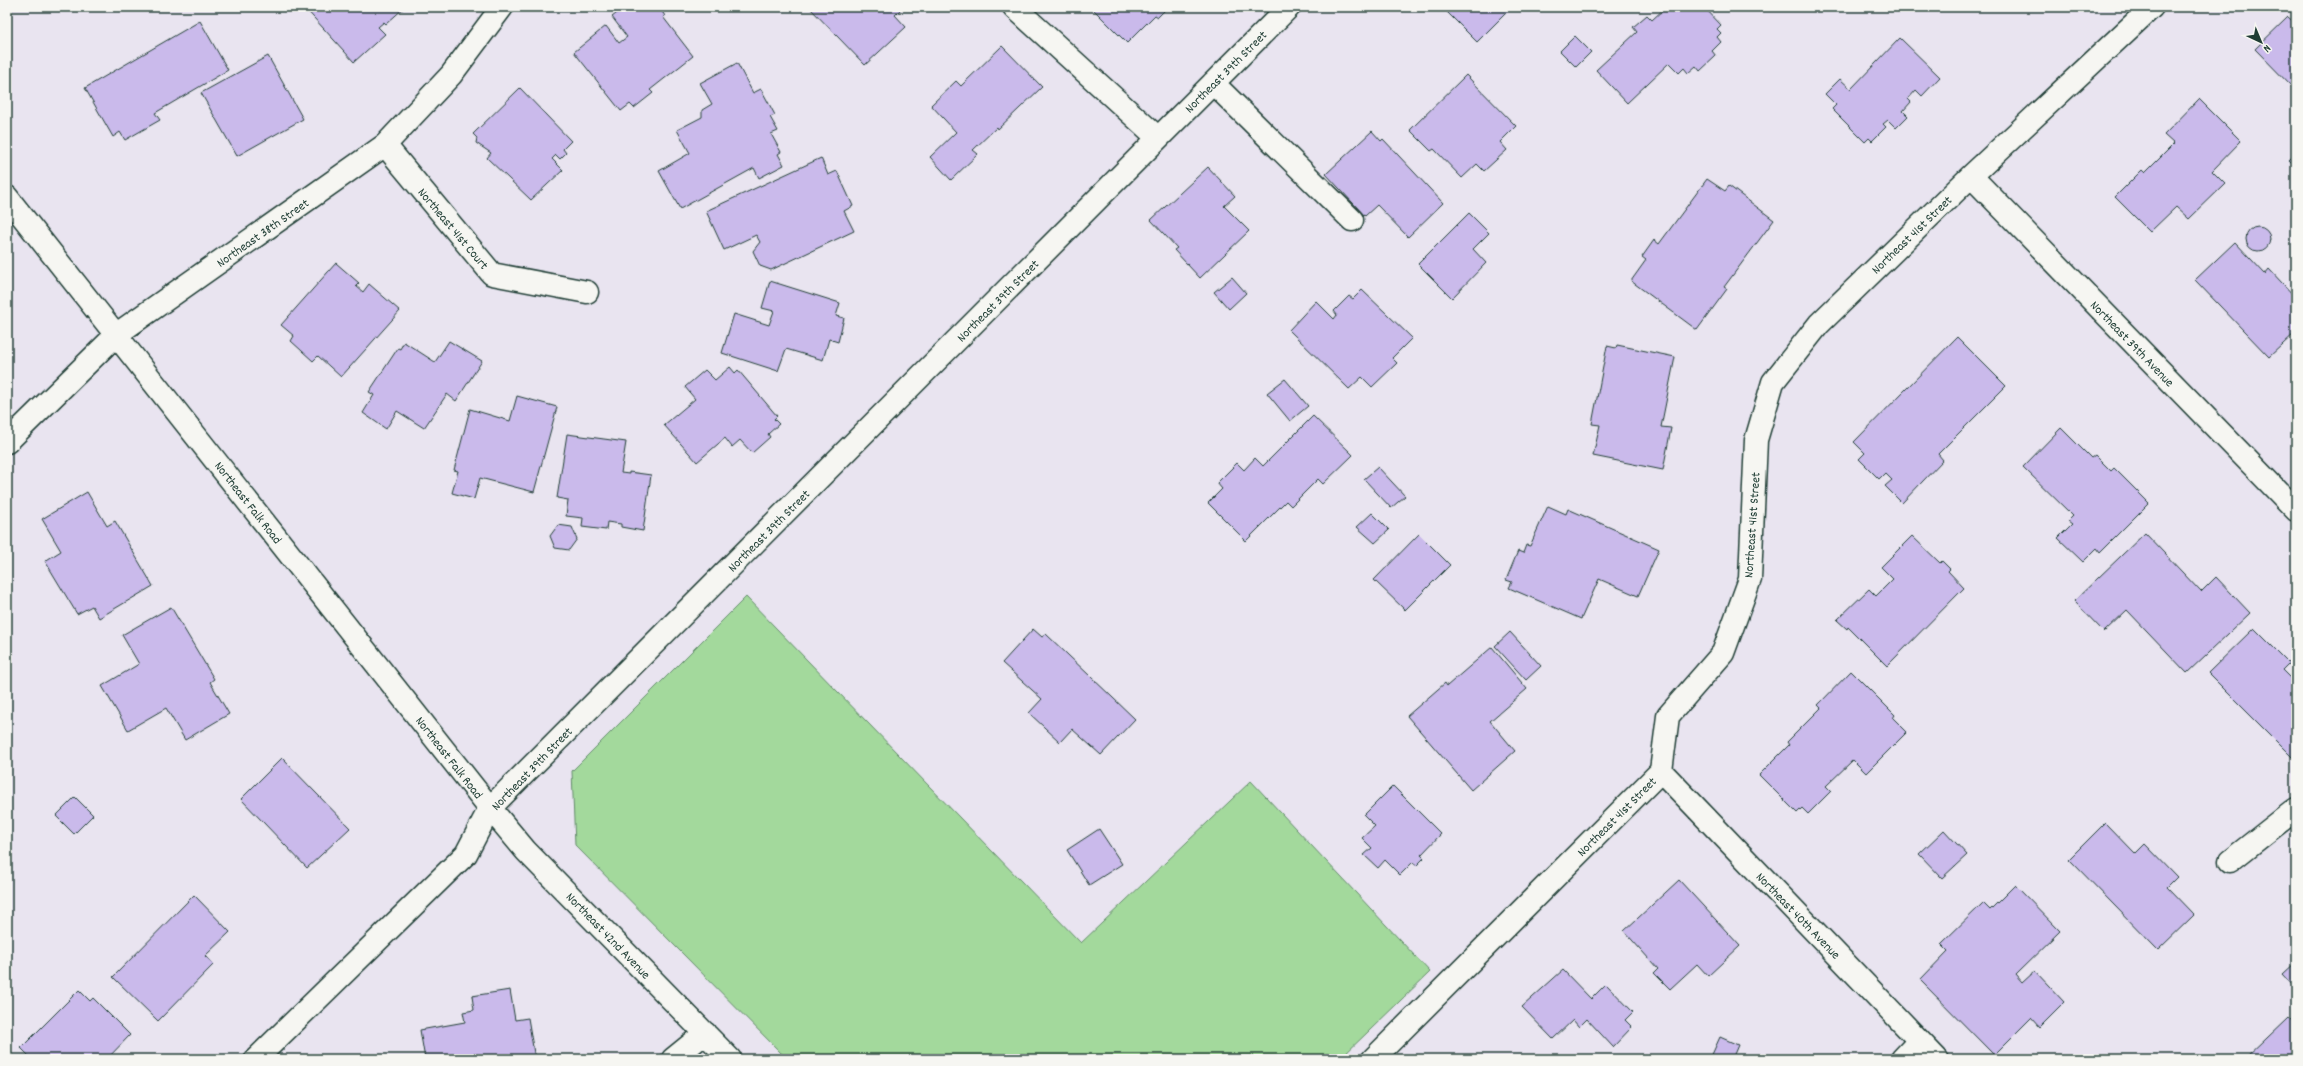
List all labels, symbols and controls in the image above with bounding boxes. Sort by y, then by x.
north arrow [2241,22,2281,62]
street label: Northeast 39th Street [1181,27,1272,118]
text: N [2259,40,2274,56]
street label: Northeast 41st Court [412,185,492,275]
street label: Northeast 41st Street [1868,192,1958,279]
street label: Northeast 38th Street [213,195,314,273]
street label: Northeast 39th Street [953,256,1044,347]
street label: Northeast 39th Avenue [2085,297,2178,392]
street label: Northeast Falk Road [209,458,285,549]
street label: Northeast 41st Street [1740,471,1767,579]
street label: Northeast 39th Street [724,486,815,577]
street label: Northeast Falk Road [410,713,486,804]
street label: Northeast 39th Street [488,723,578,816]
street label: Northeast 41st Street [1574,773,1662,862]
street label: Northeast 40th Avenue [1751,869,1844,965]
street label: Northeast 42nd Avenue [561,889,654,985]

